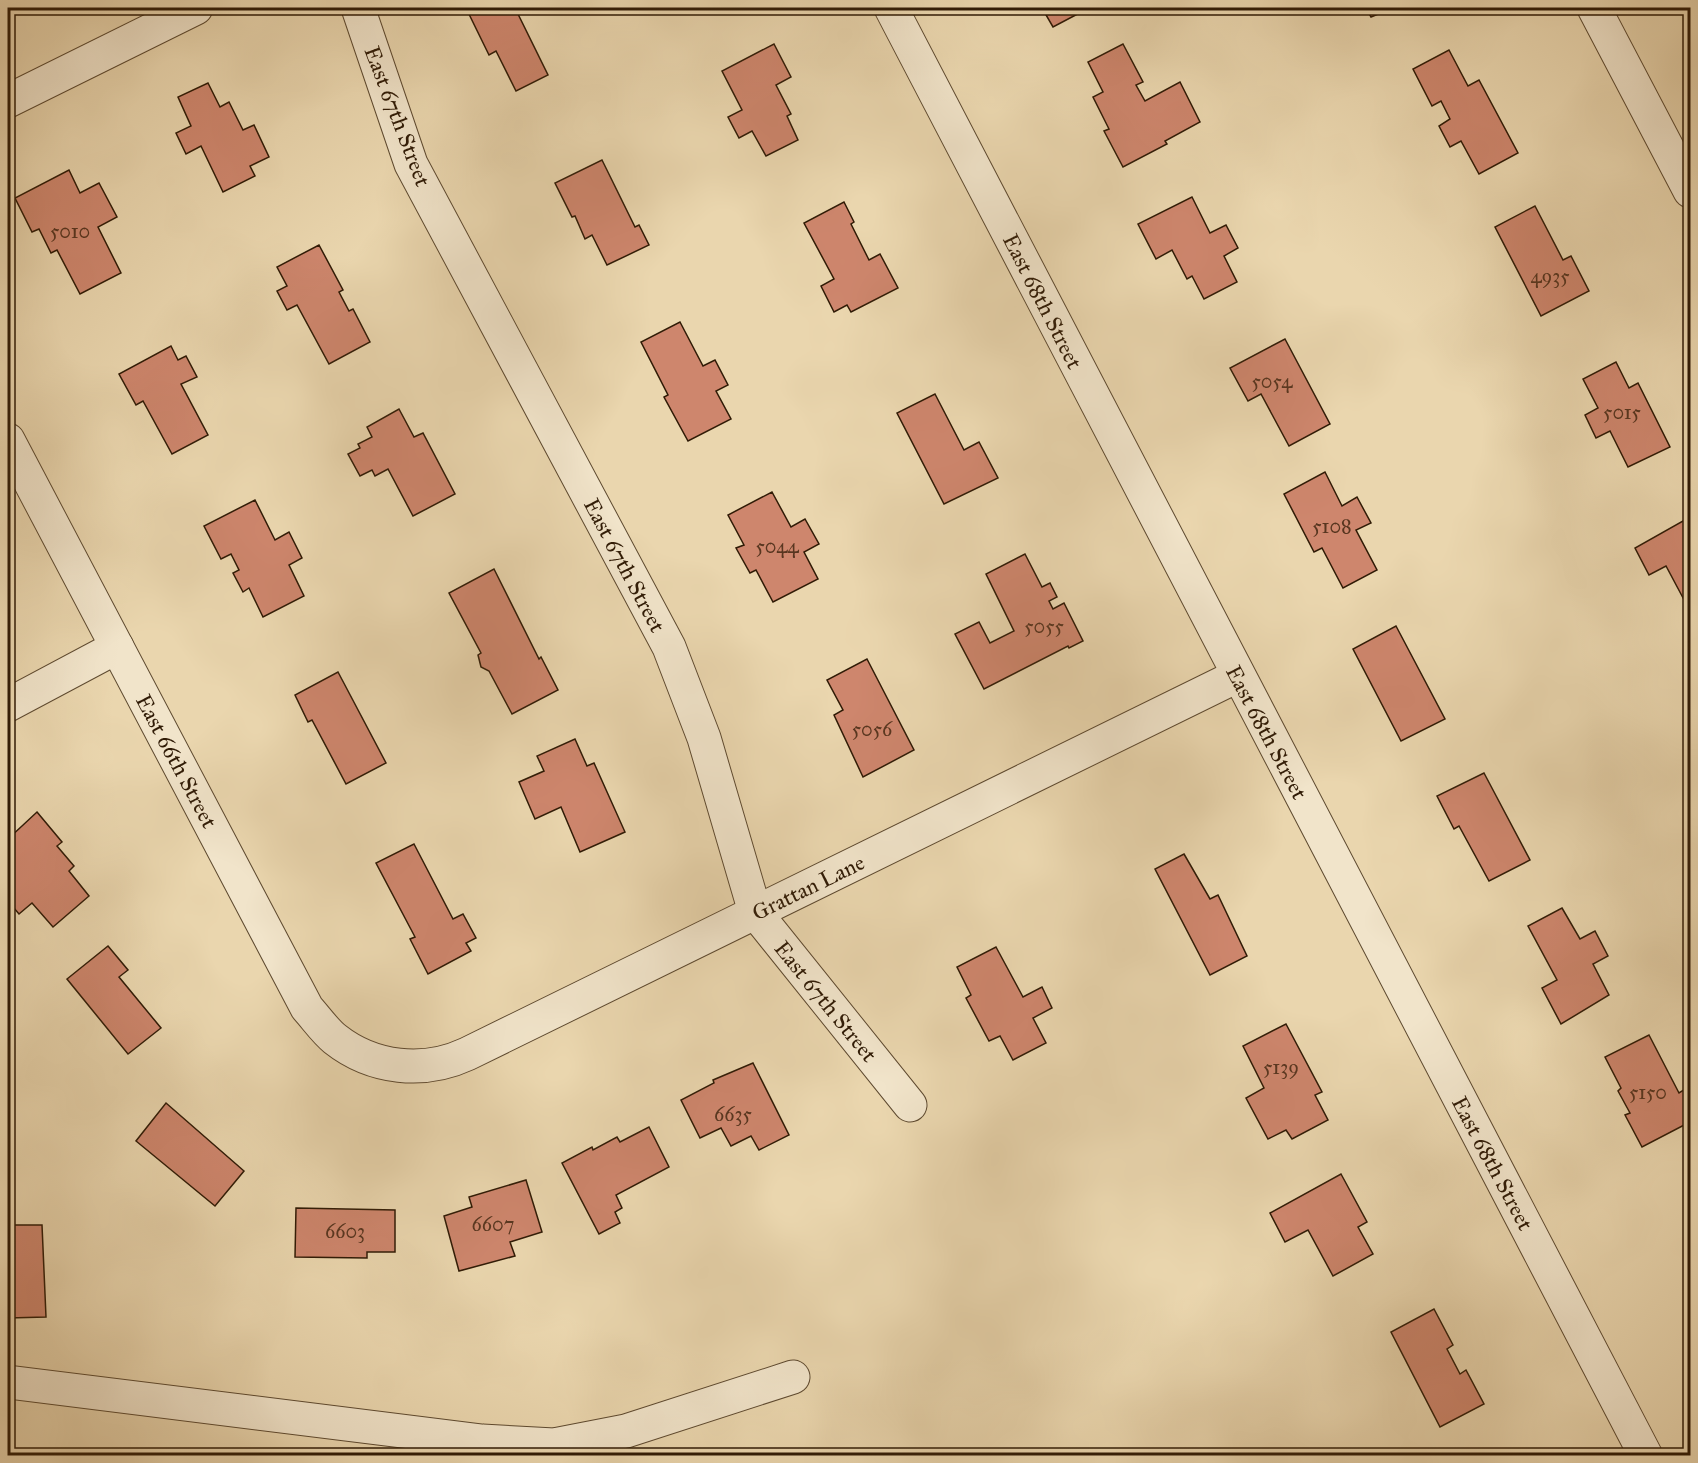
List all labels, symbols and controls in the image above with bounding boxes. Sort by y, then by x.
street label: East 67th Street [358,42,437,190]
house number: 5010 [50,219,90,243]
street label: East 68th Street [997,229,1088,373]
house number: 4935 [1530,264,1570,288]
house number: 5054 [1252,369,1293,393]
house number: 5015 [1603,400,1641,424]
street label: East 67th Street [578,494,671,637]
house number: 5108 [1312,514,1352,538]
house number: 5044 [755,534,799,558]
house number: 5055 [1024,614,1064,638]
street label: East 68th Street [1220,661,1313,804]
street label: East 66th Street [130,690,223,833]
house number: 5056 [852,717,893,741]
street label: Grattan Lane [748,849,869,926]
street label: East 67th Street [769,935,883,1067]
house number: 5139 [1263,1055,1299,1079]
house number: 5150 [1629,1080,1667,1104]
street label: East 68th Street [1446,1092,1539,1235]
house number: 6635 [714,1102,752,1126]
house number: 6607 [472,1212,514,1236]
house number: 6603 [325,1219,365,1243]

